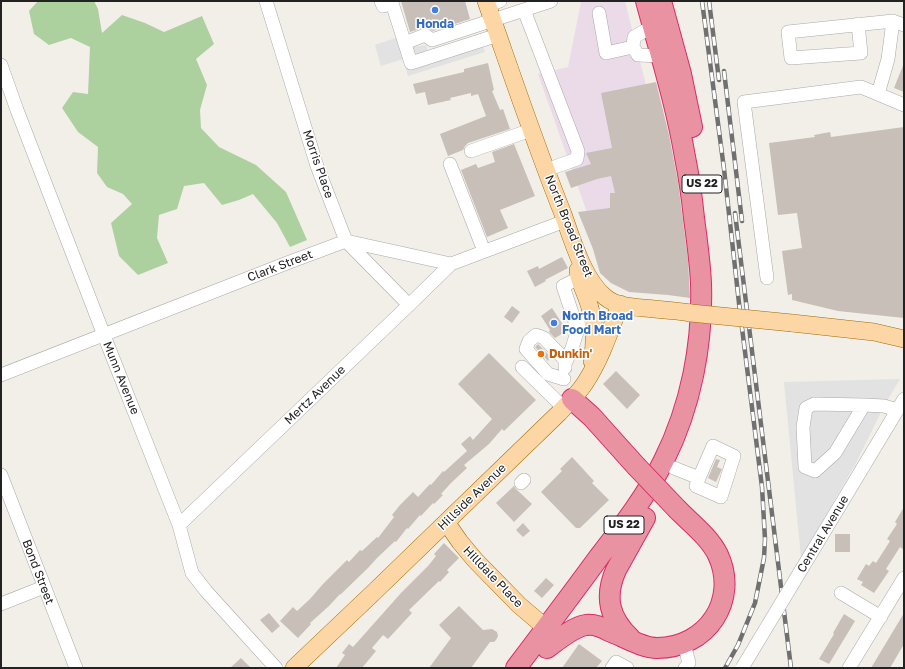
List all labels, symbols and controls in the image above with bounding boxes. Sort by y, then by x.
marker: Honda [430,5,440,15]
place label: Honda [416,17,454,31]
street label: Morris Place [300,128,336,200]
street label: North Broad Street [542,173,596,279]
road number: US 22 [682,175,722,193]
street label: Clark Street [245,247,315,285]
place label: North Broad Food Mart [562,309,633,337]
marker: North Broad Food Mart [549,318,559,328]
street label: Munn Avenue [100,339,142,417]
place label: Dunkin' [549,347,592,361]
marker: Dunkin' [536,349,546,359]
street label: Mertz Avenue [282,362,348,428]
street label: Hillside Avenue [435,461,509,533]
street label: Central Avenue [794,493,852,575]
road number: US 22 [604,516,644,534]
street label: Bond Street [19,537,57,607]
street label: Hilldale Place [460,543,526,611]

